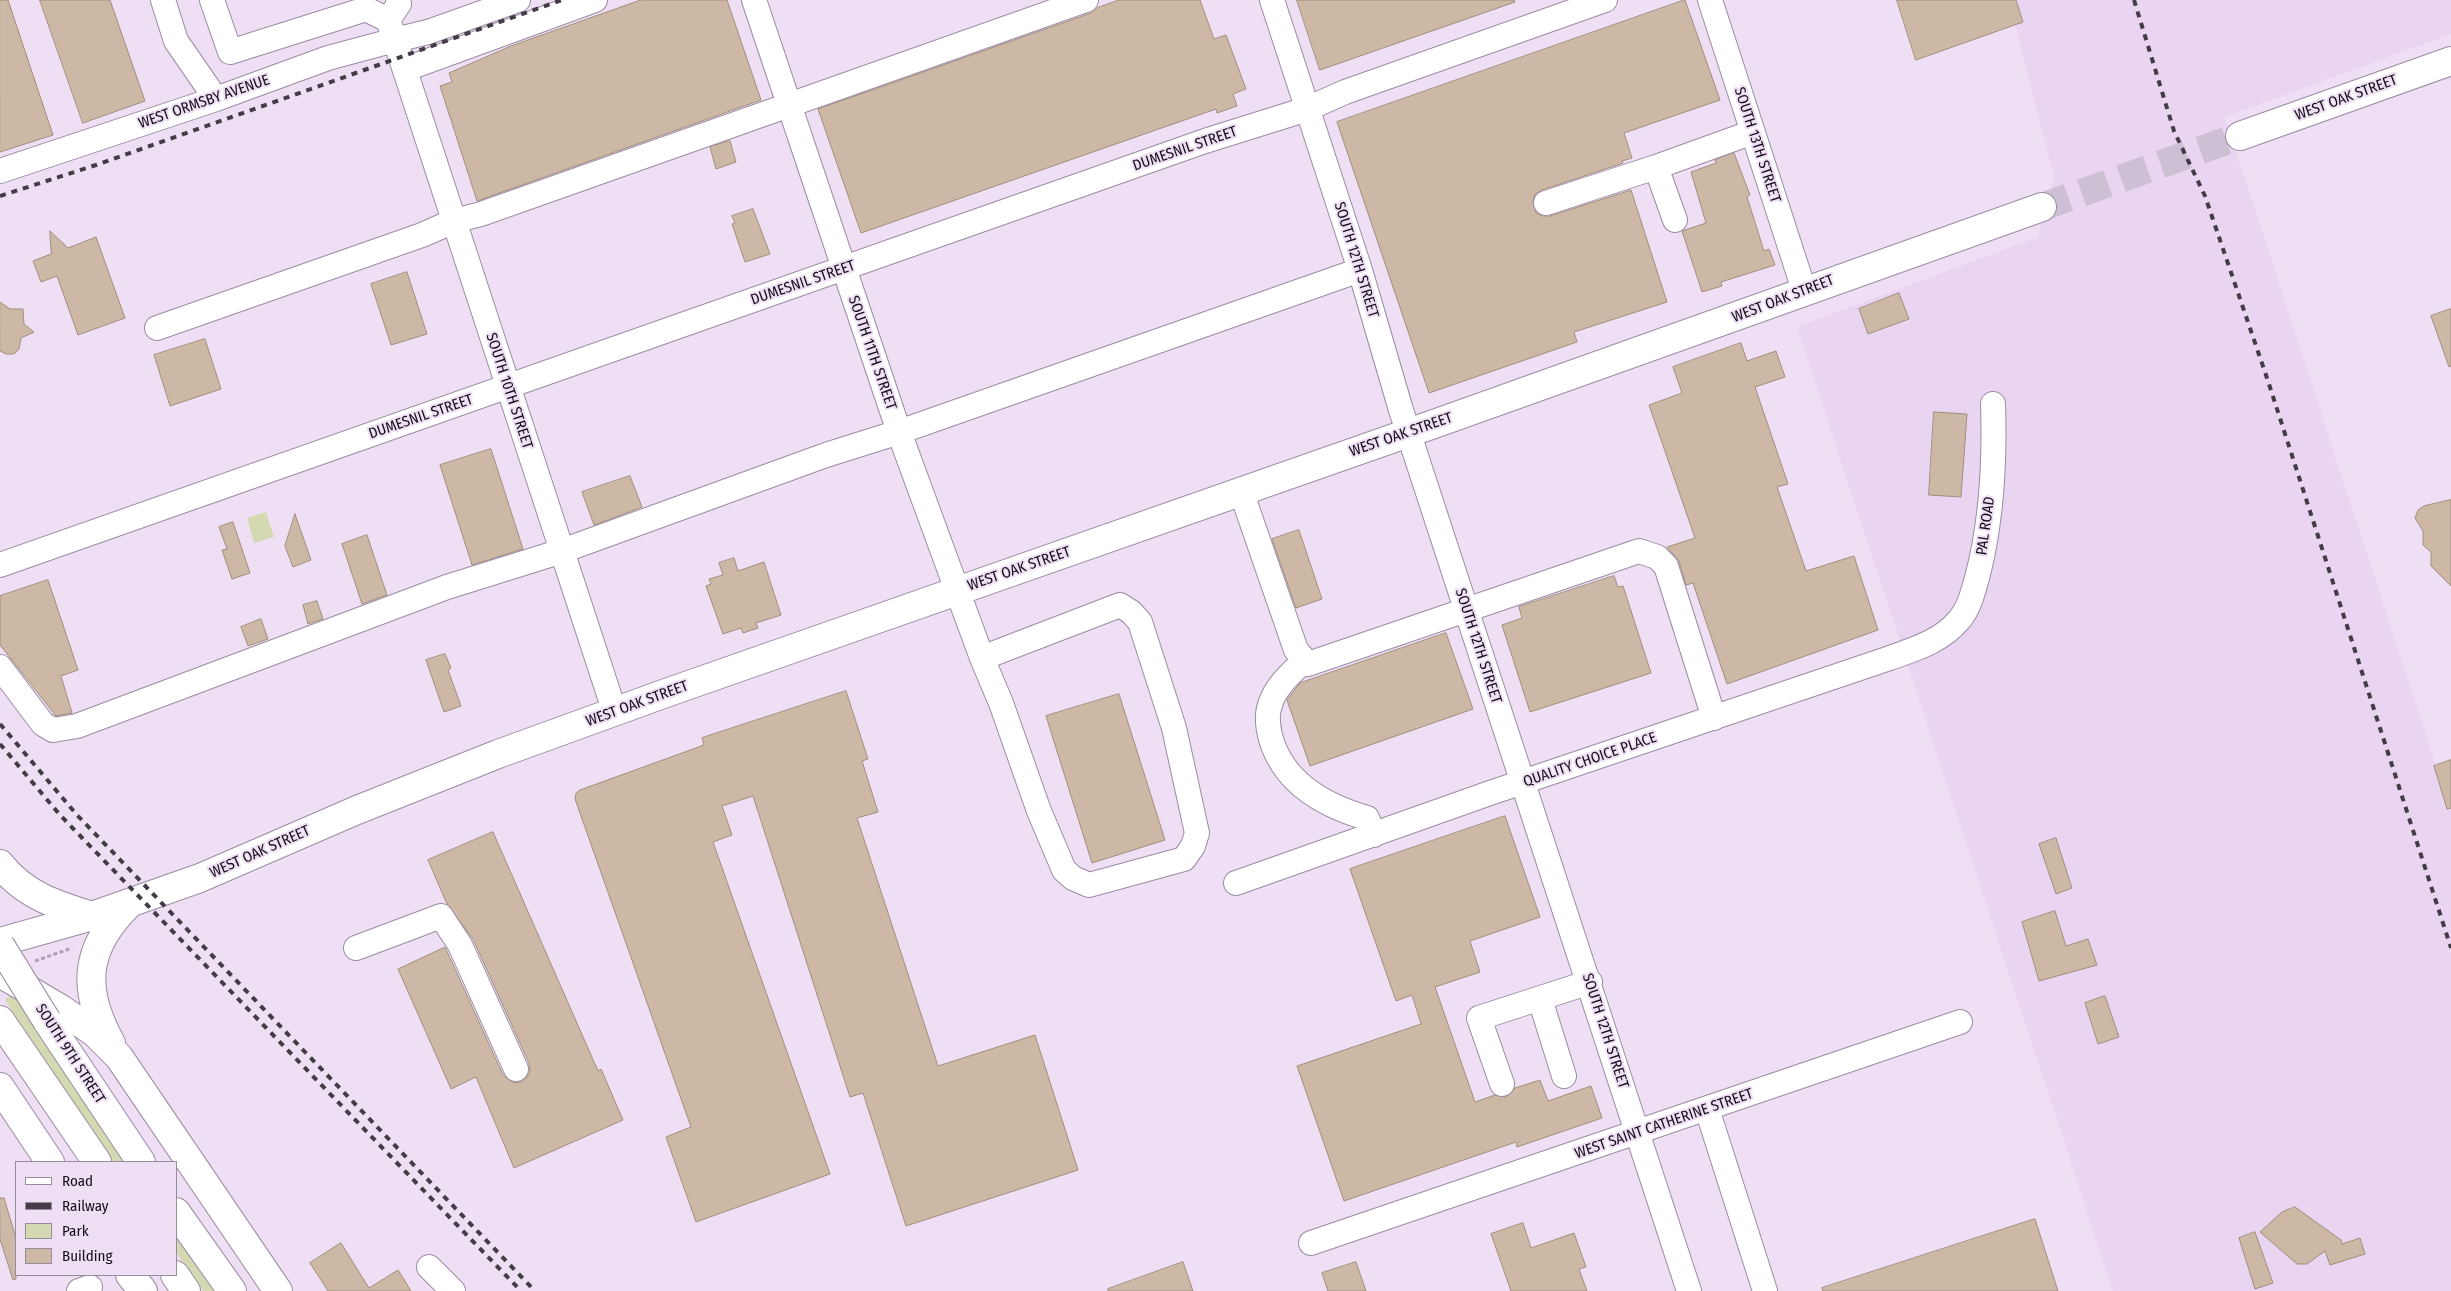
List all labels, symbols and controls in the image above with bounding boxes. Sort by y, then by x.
street label: WEST ORMSBY AVENUE [136,71,272,133]
street label: WEST OAK STREET [2292,71,2400,125]
street label: SOUTH 13TH STREET [1730,85,1784,205]
street label: DUMESNIL STREET [1131,123,1239,175]
street label: SOUTH 12TH STREET [1330,200,1382,320]
street label: DUMESNIL STREET [749,257,857,309]
street label: WEST OAK STREET [1730,271,1836,327]
street label: SOUTH 11TH STREET [844,294,900,412]
street label: SOUTH 10TH STREET [482,331,536,451]
street label: DUMESNIL STREET [367,391,475,443]
street label: WEST OAK STREET [1347,409,1455,461]
street label: PAL ROAD [1973,496,1999,556]
street label: WEST OAK STREET [965,543,1073,595]
street label: SOUTH 12TH STREET [1451,586,1505,706]
street label: WEST OAK STREET [583,677,691,731]
street label: QUALITY CHOICE PLACE [1521,729,1659,791]
street label: WEST OAK STREET [207,822,313,882]
street label: SOUTH 12TH STREET [1578,971,1632,1091]
street label: SOUTH 9TH STREET [31,1001,109,1107]
street label: WEST SAINT CATHERINE STREET [1573,1085,1755,1163]
legend [15,1161,178,1276]
text: Road [62,1172,93,1190]
text: Railway [62,1197,109,1215]
text: Park [62,1222,89,1240]
text: Building [62,1247,113,1265]

